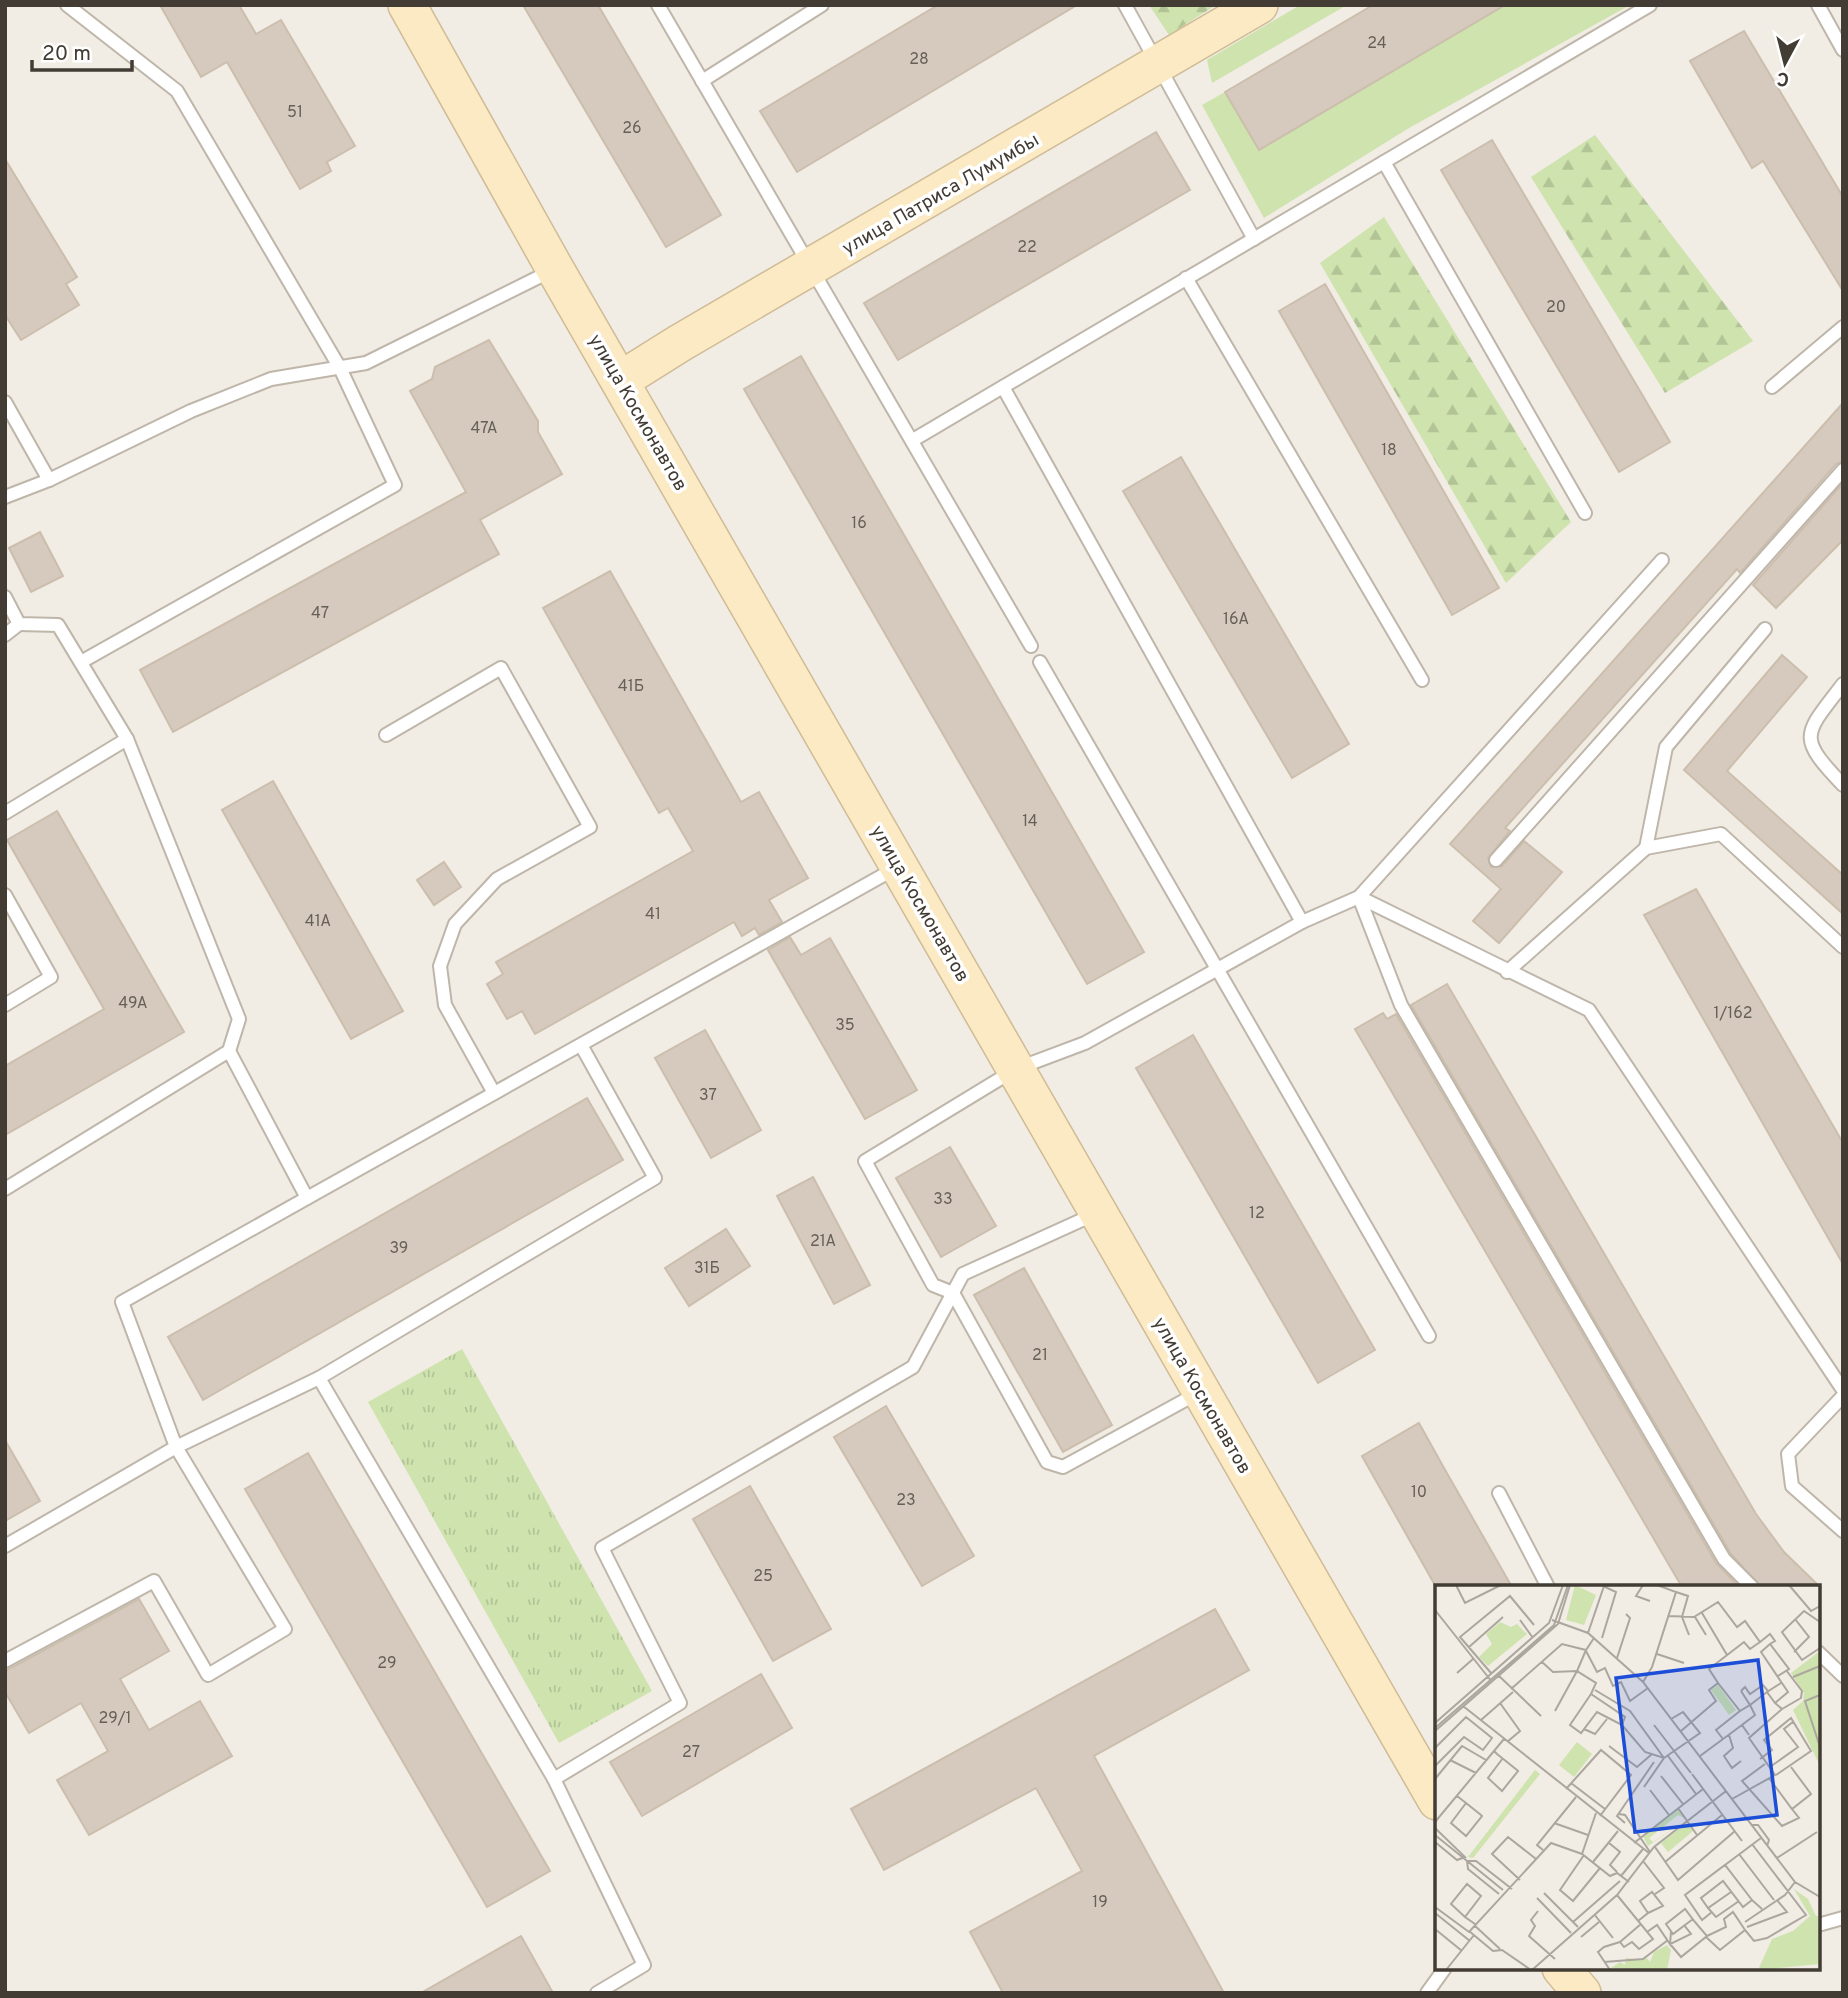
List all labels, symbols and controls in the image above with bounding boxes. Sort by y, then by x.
scale bar [32,28,131,72]
north arrow [1750,28,1820,98]
house number: 24 [1367,34,1387,54]
text: 20 m [42,41,91,68]
house number: 28 [909,50,929,70]
text: С [1776,65,1791,91]
house number: 51 [287,103,303,123]
house number: 26 [622,119,642,139]
street label: улица Патриса Лумумбы [838,128,1044,261]
house number: 22 [1017,238,1037,258]
house number: 20 [1546,298,1566,318]
street label: улица Космонавтов [583,330,692,496]
house number: 47А [470,419,498,439]
house number: 18 [1381,441,1397,461]
house number: 16 [851,514,867,534]
house number: 47 [311,604,329,624]
house number: 16А [1223,610,1249,630]
house number: 41Б [618,677,644,697]
house number: 14 [1022,812,1038,832]
street label: улица Космонавтов [865,821,974,987]
house number: 41 [645,905,661,925]
house number: 41А [305,912,331,932]
house number: 49А [118,994,148,1014]
house number: 1/162 [1713,1004,1753,1024]
house number: 35 [835,1016,855,1036]
house number: 37 [699,1086,717,1106]
house number: 33 [933,1190,953,1210]
house number: 12 [1249,1204,1265,1224]
house number: 21А [810,1232,836,1252]
house number: 39 [390,1239,408,1259]
house number: 31Б [694,1259,720,1279]
street label: улица Космонавтов [1147,1313,1256,1479]
house number: 21 [1032,1346,1048,1366]
house number: 10 [1411,1483,1427,1503]
house number: 23 [896,1491,916,1511]
house number: 25 [753,1567,773,1587]
inset map [1435,1585,1820,1970]
house number: 29 [377,1654,397,1674]
house number: 29/1 [98,1709,132,1729]
house number: 27 [682,1743,700,1763]
house number: 19 [1092,1893,1108,1913]

